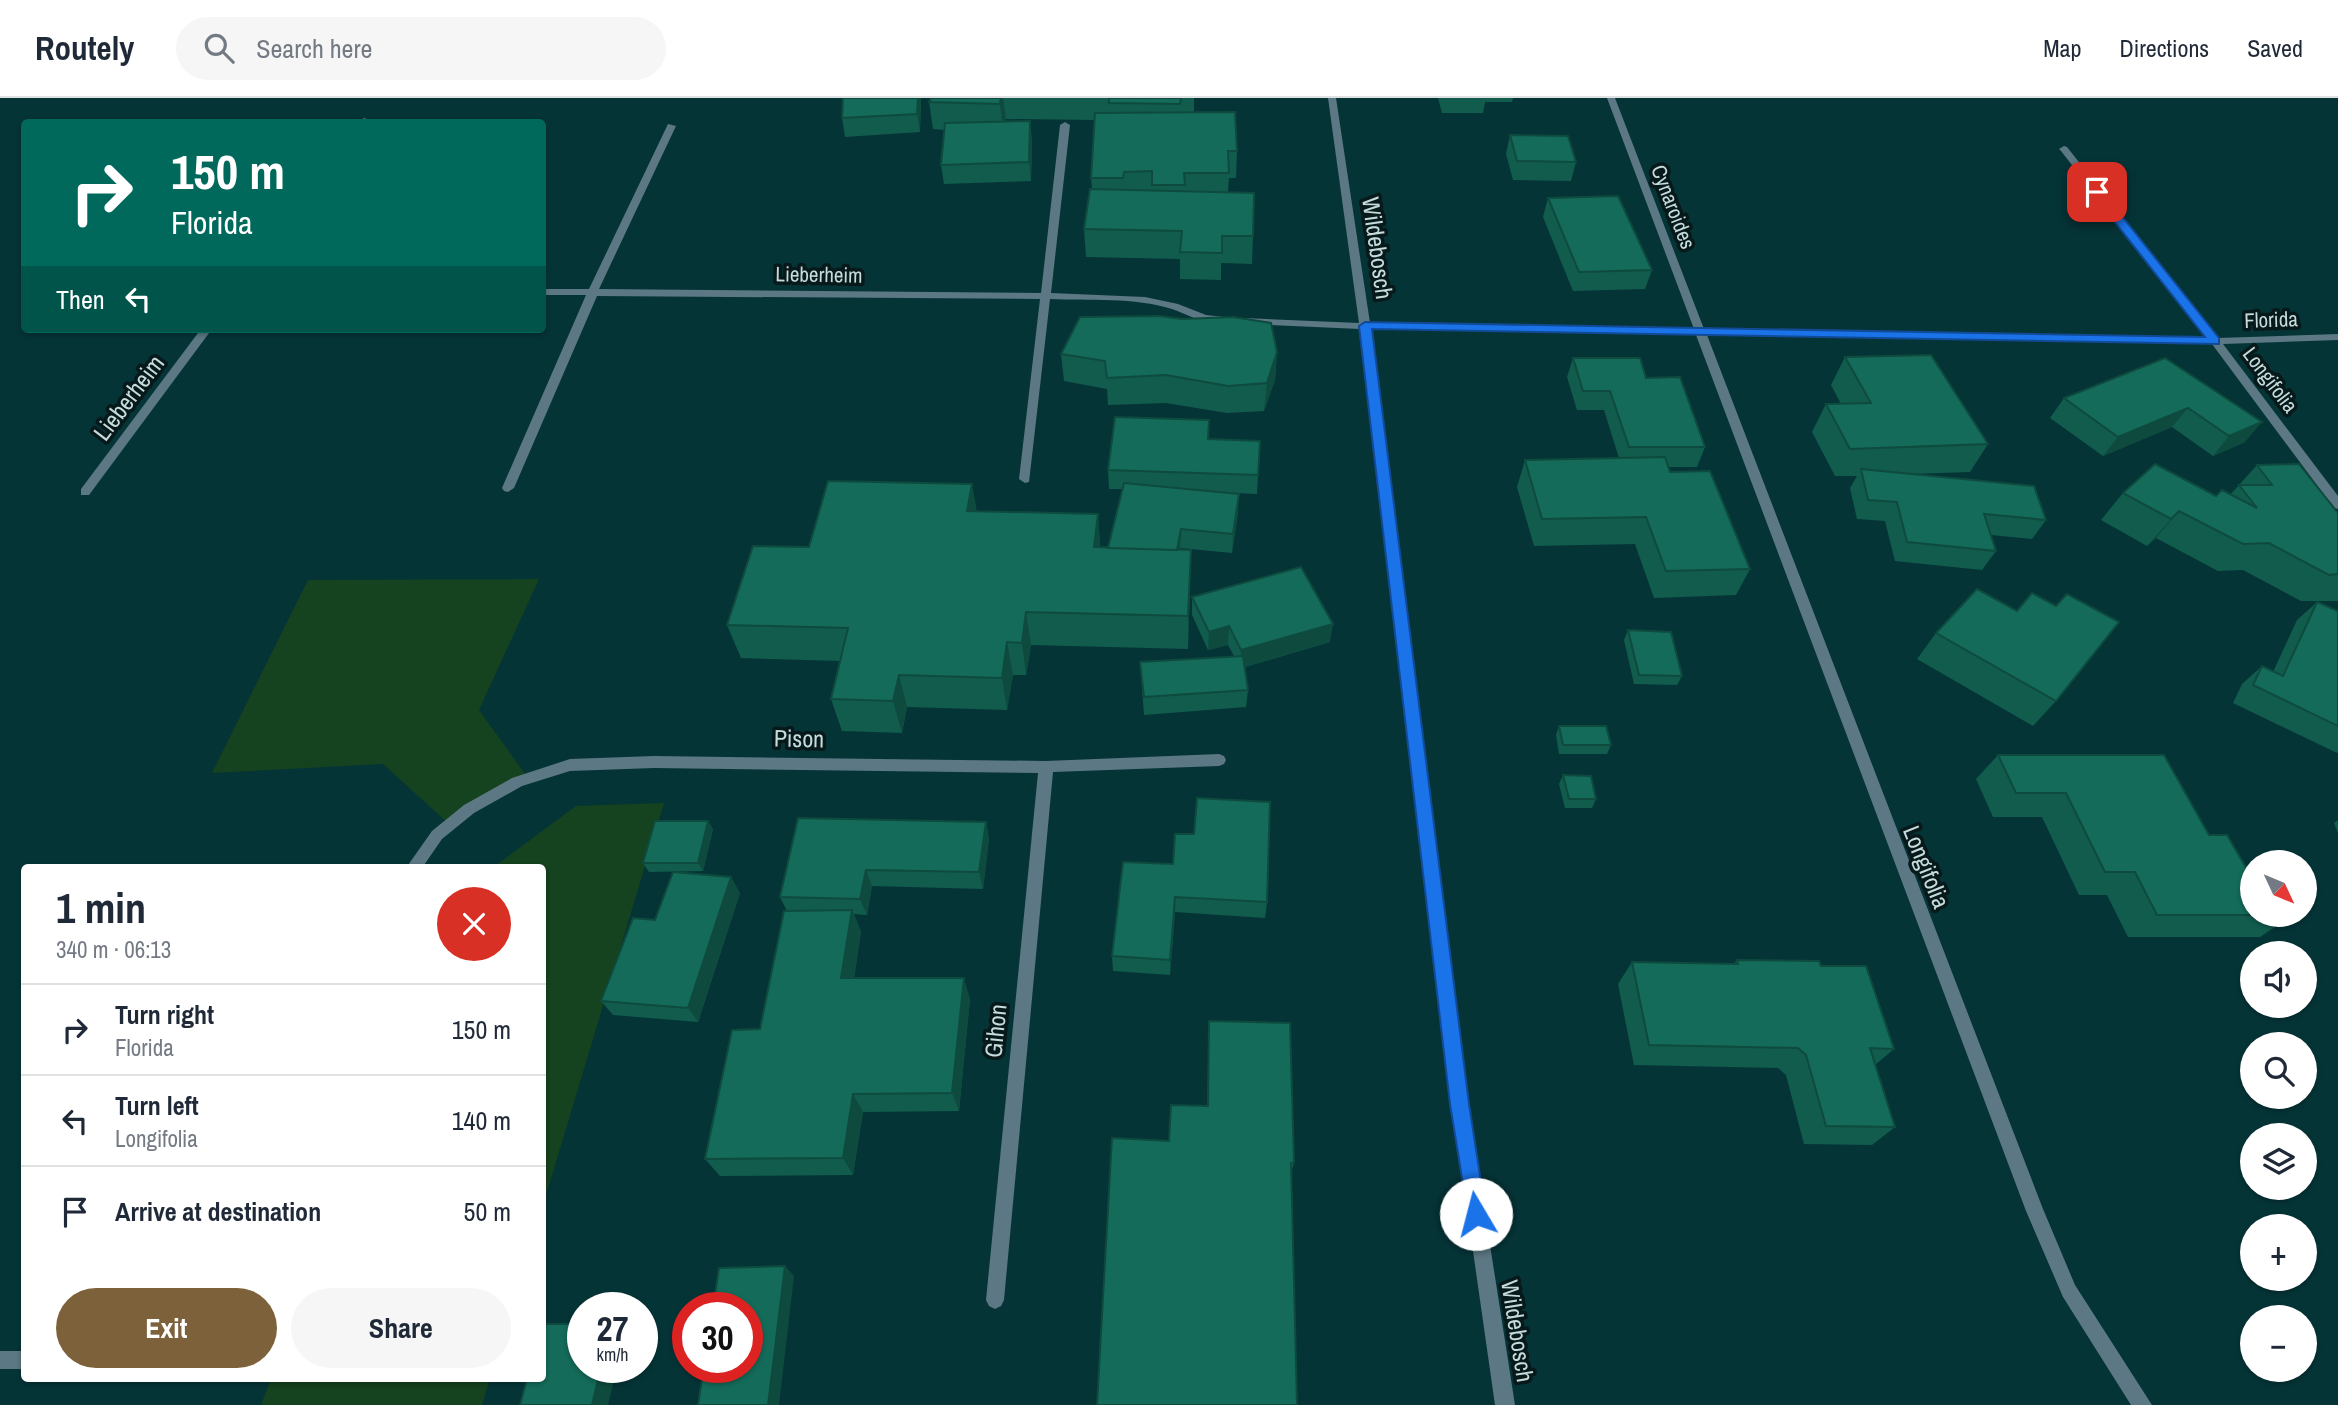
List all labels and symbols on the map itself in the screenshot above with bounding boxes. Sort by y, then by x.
street label: Cynaroides [1644,161,1703,253]
pin [2067,162,2127,222]
street label: Wildebosch [1355,195,1401,301]
street label: Lieberheim [775,259,863,290]
street label: Florida [2244,304,2299,335]
street label: Longifolia [2236,341,2305,419]
street label: Lieberheim [85,348,171,447]
street label: Pison [774,722,824,754]
street label: Longifolia [1896,821,1958,913]
north arrow [2240,850,2317,928]
street label: Gihon [976,1003,1014,1059]
position arrow [1439,1177,1513,1251]
street label: Wildebosch [1494,1278,1542,1384]
speed limit sign: 30 [672,1292,763,1383]

